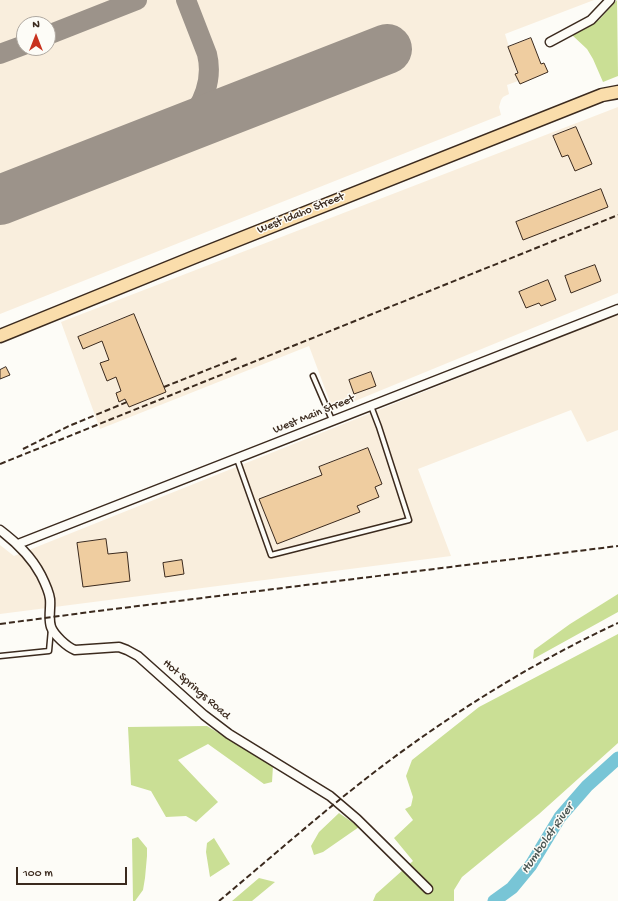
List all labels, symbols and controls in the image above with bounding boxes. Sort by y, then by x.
north arrow [16,16,56,56]
text: N [32,19,40,31]
street label: West Idaho Street [255,190,347,238]
street label: West Main Street [271,392,357,438]
street label: Hot Springs Road [159,657,233,723]
water label: Humboldt River [518,801,578,877]
scale bar [18,859,129,885]
text: 100 m [23,867,53,881]

